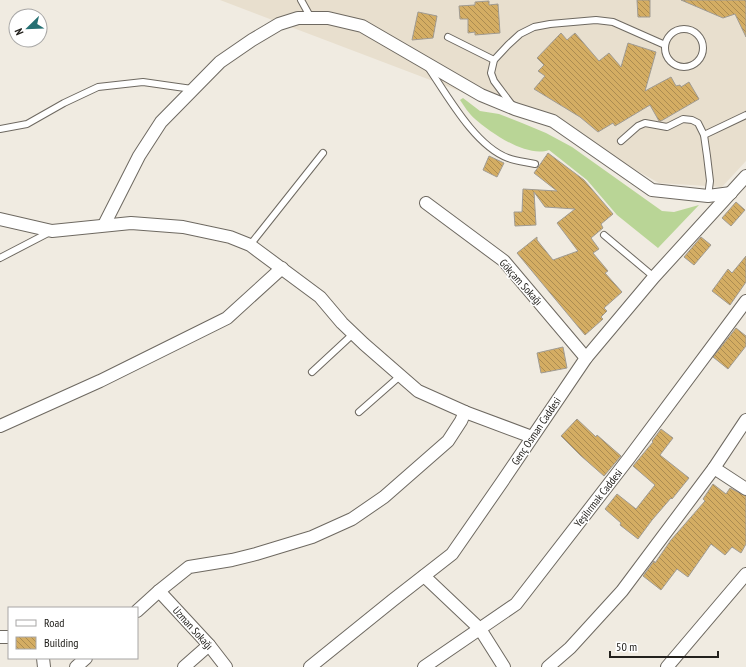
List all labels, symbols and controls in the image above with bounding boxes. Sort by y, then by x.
north arrow [8,8,48,48]
text: N [11,26,26,37]
street label: Gökçam Sokağı [497,256,545,308]
street label: Genç Osman Caddesi [508,394,564,468]
street label: Yeşilırmak Caddesi [571,466,625,530]
street label: Uzman Sokağı [170,603,216,653]
legend [8,607,138,659]
text: Road [44,615,64,630]
scale bar [610,633,718,659]
text: Building [44,635,79,650]
text: 50 m [616,639,637,654]

